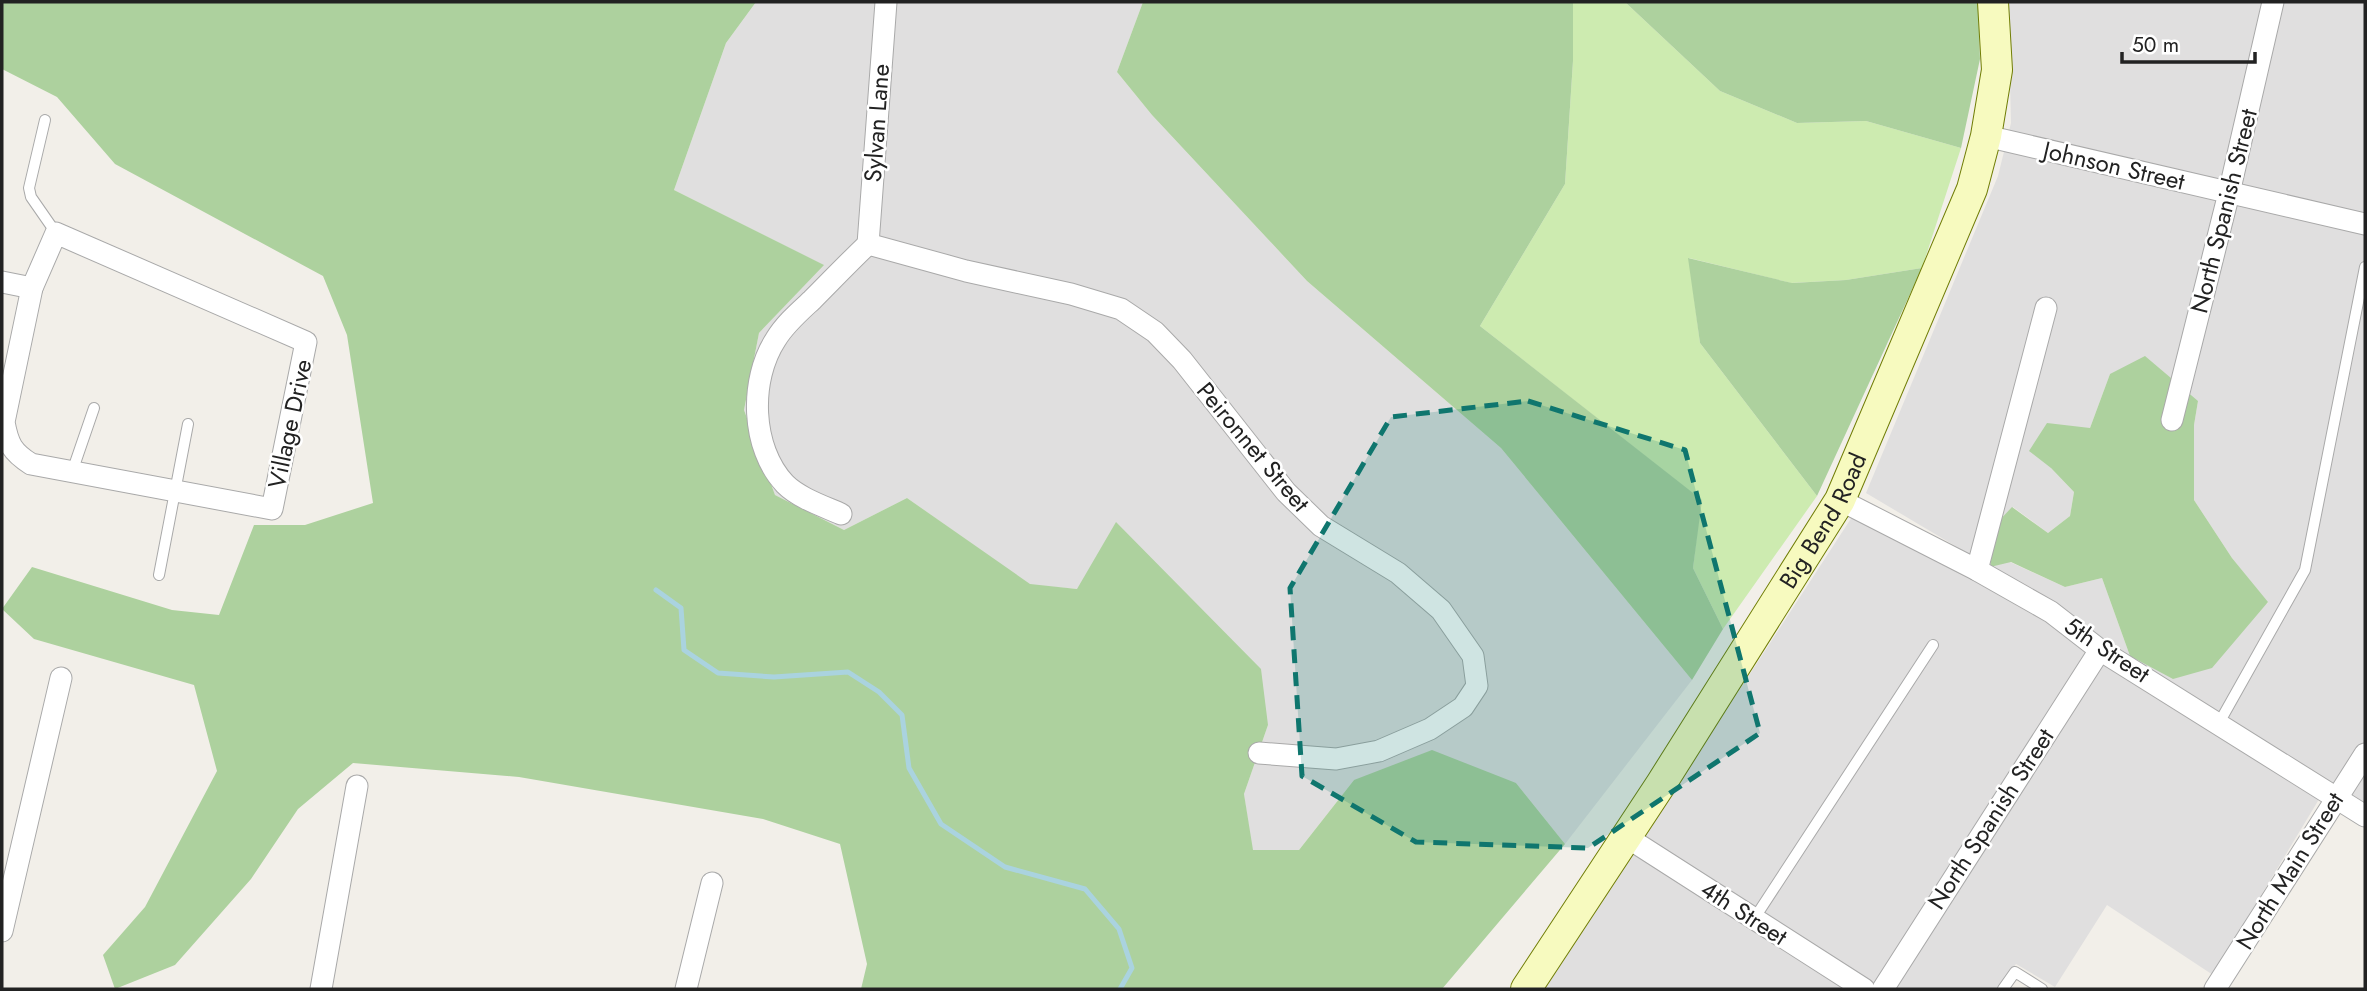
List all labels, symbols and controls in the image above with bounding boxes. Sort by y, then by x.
scale bar [2122,21,2255,65]
text: 50 m [2132,30,2179,60]
street label: Sylvan Lane [855,63,898,183]
street label: North Spanish Street [2181,105,2266,317]
street label: Johnson Street [2037,132,2188,199]
street label: Village Drive [259,356,320,492]
street label: Peironnet Street [1189,374,1318,519]
street label: Big Bend Road [1770,447,1875,595]
street label: 5th Street [2058,608,2157,691]
street label: North Spanish Street [1919,721,2062,916]
street label: North Main Street [2227,785,2352,956]
street label: 4th Street [1694,872,1795,954]

